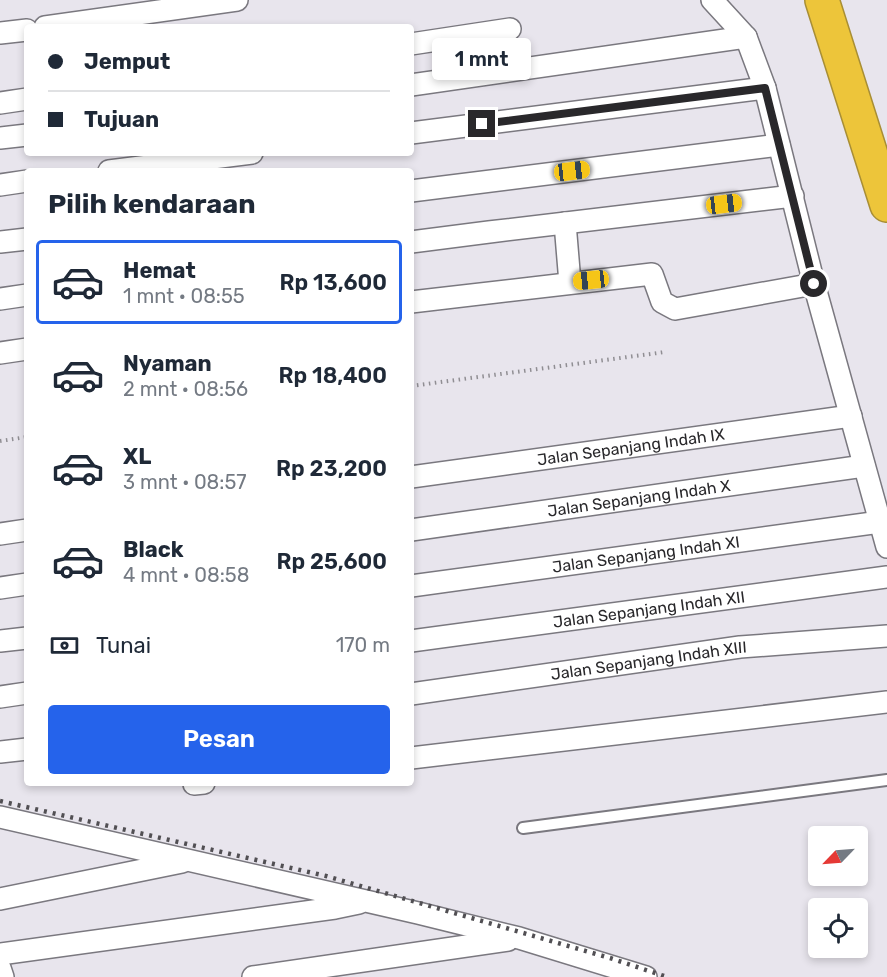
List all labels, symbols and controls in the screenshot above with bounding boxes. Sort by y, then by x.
callout: 1 mnt [432,37,532,79]
text: 1 mnt [455,47,508,71]
text: Jemput [84,48,170,75]
text: Tujuan [84,106,159,133]
route end [468,110,495,137]
car [553,160,591,182]
text: Pilih kendaraan [48,188,256,220]
car [705,193,743,215]
icon: car [51,255,105,309]
text: Hemat [123,257,196,284]
text: Rp 13,600 [280,269,387,296]
car [572,269,610,291]
route start [800,270,827,297]
text: 1 mnt · 08:55 [123,284,245,308]
icon: car [51,348,105,402]
text: Nyaman [123,350,212,377]
text: Rp 18,400 [279,362,387,389]
text: 2 mnt · 08:56 [123,377,248,401]
street label: Jalan Sepanjang Indah IX [536,424,726,469]
icon: car [51,441,105,495]
text: XL [123,443,151,470]
text: Rp 23,200 [276,455,387,482]
text: 3 mnt · 08:57 [123,470,247,494]
street label: Jalan Sepanjang Indah X [546,476,732,520]
street label: Jalan Sepanjang Indah XI [551,532,741,576]
icon: car [51,534,105,588]
text: Black [123,536,184,563]
text: Rp 25,600 [276,548,387,575]
text: 4 mnt · 08:58 [123,563,249,587]
street label: Jalan Sepanjang Indah XII [552,587,746,631]
icon: cash [48,629,81,662]
text: Tunai [96,632,151,659]
text: 170 m [336,633,390,657]
street label: Jalan Sepanjang Indah XIII [549,637,747,683]
button: Pesan [48,705,390,774]
north arrow [808,826,868,886]
map controls [808,826,868,958]
button: locate [808,898,868,958]

